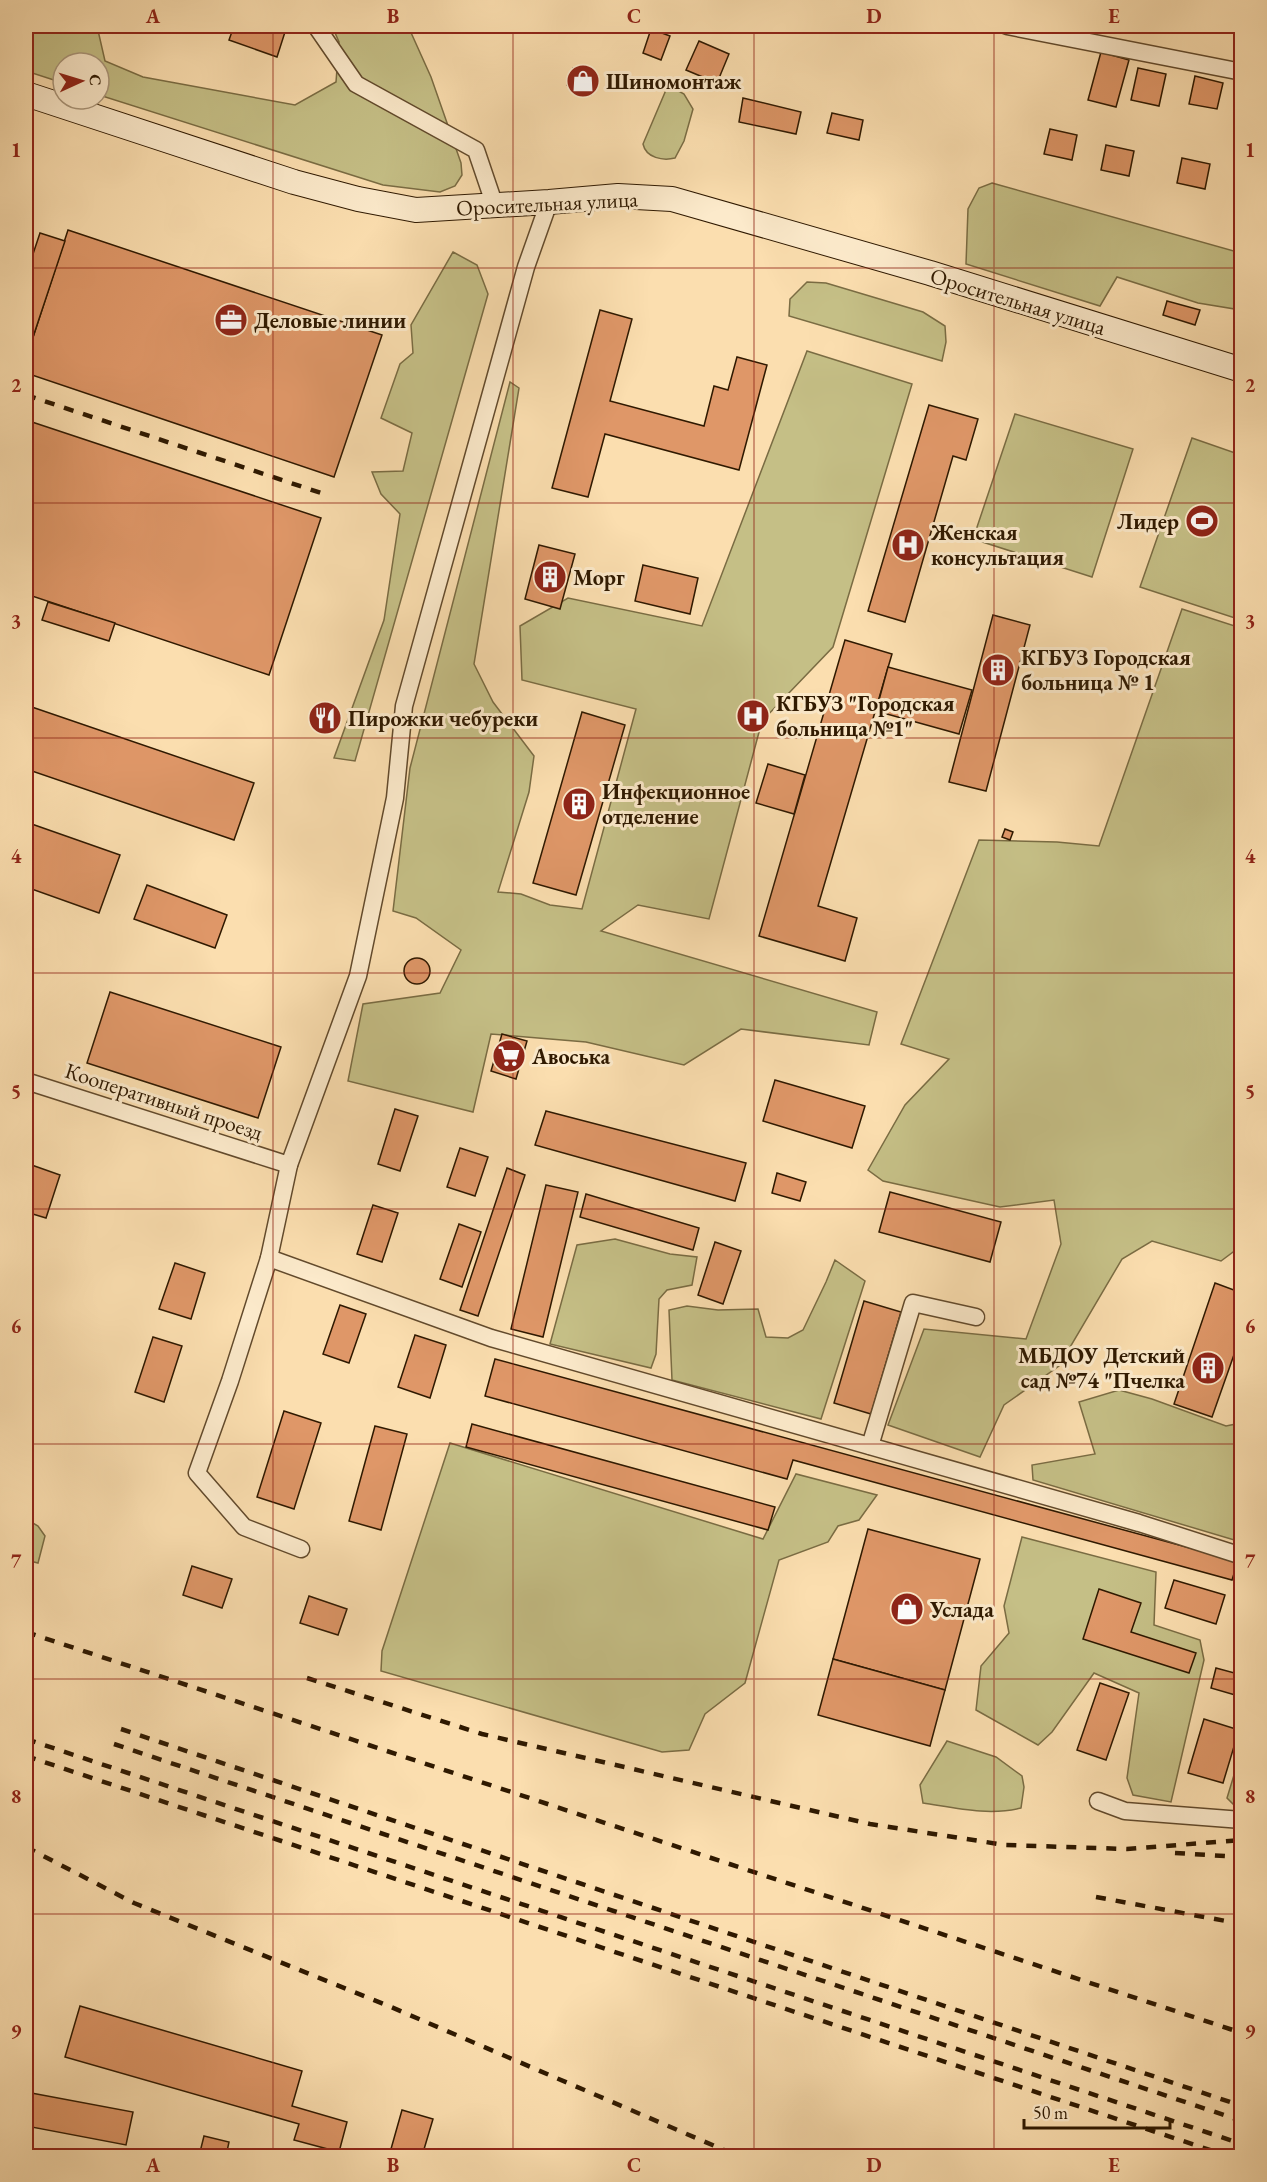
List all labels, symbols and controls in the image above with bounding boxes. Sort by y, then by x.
text: A [145,3,161,29]
text: B [387,3,399,29]
text: C [627,3,641,29]
text: D [866,3,882,29]
text: E [1108,3,1120,29]
north arrow [51,51,111,111]
shop icon: Шиномонтаж [565,63,601,99]
place label: Шиномонтаж [606,67,742,96]
text: С [85,74,106,86]
text: 1 [11,137,21,163]
text: 1 [1245,137,1255,163]
street label: Оросительная улица [455,184,639,223]
street label: Оросительная улица [927,261,1109,342]
office icon: Деловые линии [213,302,249,338]
place label: Деловые линии [254,306,406,335]
text: 2 [11,372,22,398]
text: 2 [1245,372,1256,398]
sports icon: Лидер [1184,503,1220,539]
place label: Лидер [1117,507,1179,536]
place label: Женская консультация [930,518,1064,572]
hospital icon: Женская консультация [890,527,926,563]
building icon: Морг [532,559,568,595]
place label: Морг [573,563,625,592]
text: 3 [11,608,21,634]
text: 3 [1245,608,1255,634]
place label: КГБУЗ Городская больница № 1 [1021,643,1191,697]
building icon: КГБУЗ Городская больница № 1 [980,652,1016,688]
place label: КГБУЗ "Городская больница №1" [776,689,955,743]
hospital icon: КГБУЗ "Городская больница №1" [735,698,771,734]
restaurant icon: Пирожки чебуреки [307,700,343,736]
place label: Пирожки чебуреки [348,704,538,733]
place label: Инфекционное отделение [602,777,750,831]
building icon: Инфекционное отделение [561,786,597,822]
text: 4 [11,843,22,869]
text: 4 [1245,843,1256,869]
supermarket icon: Авоська [491,1038,527,1074]
place label: Авоська [531,1042,610,1071]
street label: Кооперативный проезд [61,1056,266,1147]
text: 5 [11,1078,21,1104]
text: 5 [1245,1078,1255,1104]
text: 6 [11,1313,22,1339]
text: 6 [1245,1313,1256,1339]
place label: МБДОУ Детский сад №74 "Пчелка [1018,1341,1185,1395]
building icon: МБДОУ Детский сад №74 "Пчелка [1190,1350,1226,1386]
text: 7 [11,1548,22,1574]
text: 7 [1245,1548,1256,1574]
shop icon: Услада [889,1591,925,1627]
place label: Услада [929,1595,994,1624]
text: 8 [11,1783,21,1809]
text: 8 [1245,1783,1255,1809]
text: 9 [11,2018,22,2044]
text: 9 [1245,2018,1256,2044]
scale bar [1024,2092,1170,2130]
text: 50 m [1033,2101,1068,2124]
text: A [145,2152,161,2178]
text: B [387,2152,399,2178]
text: C [627,2152,641,2178]
text: D [866,2152,882,2178]
text: E [1108,2152,1120,2178]

